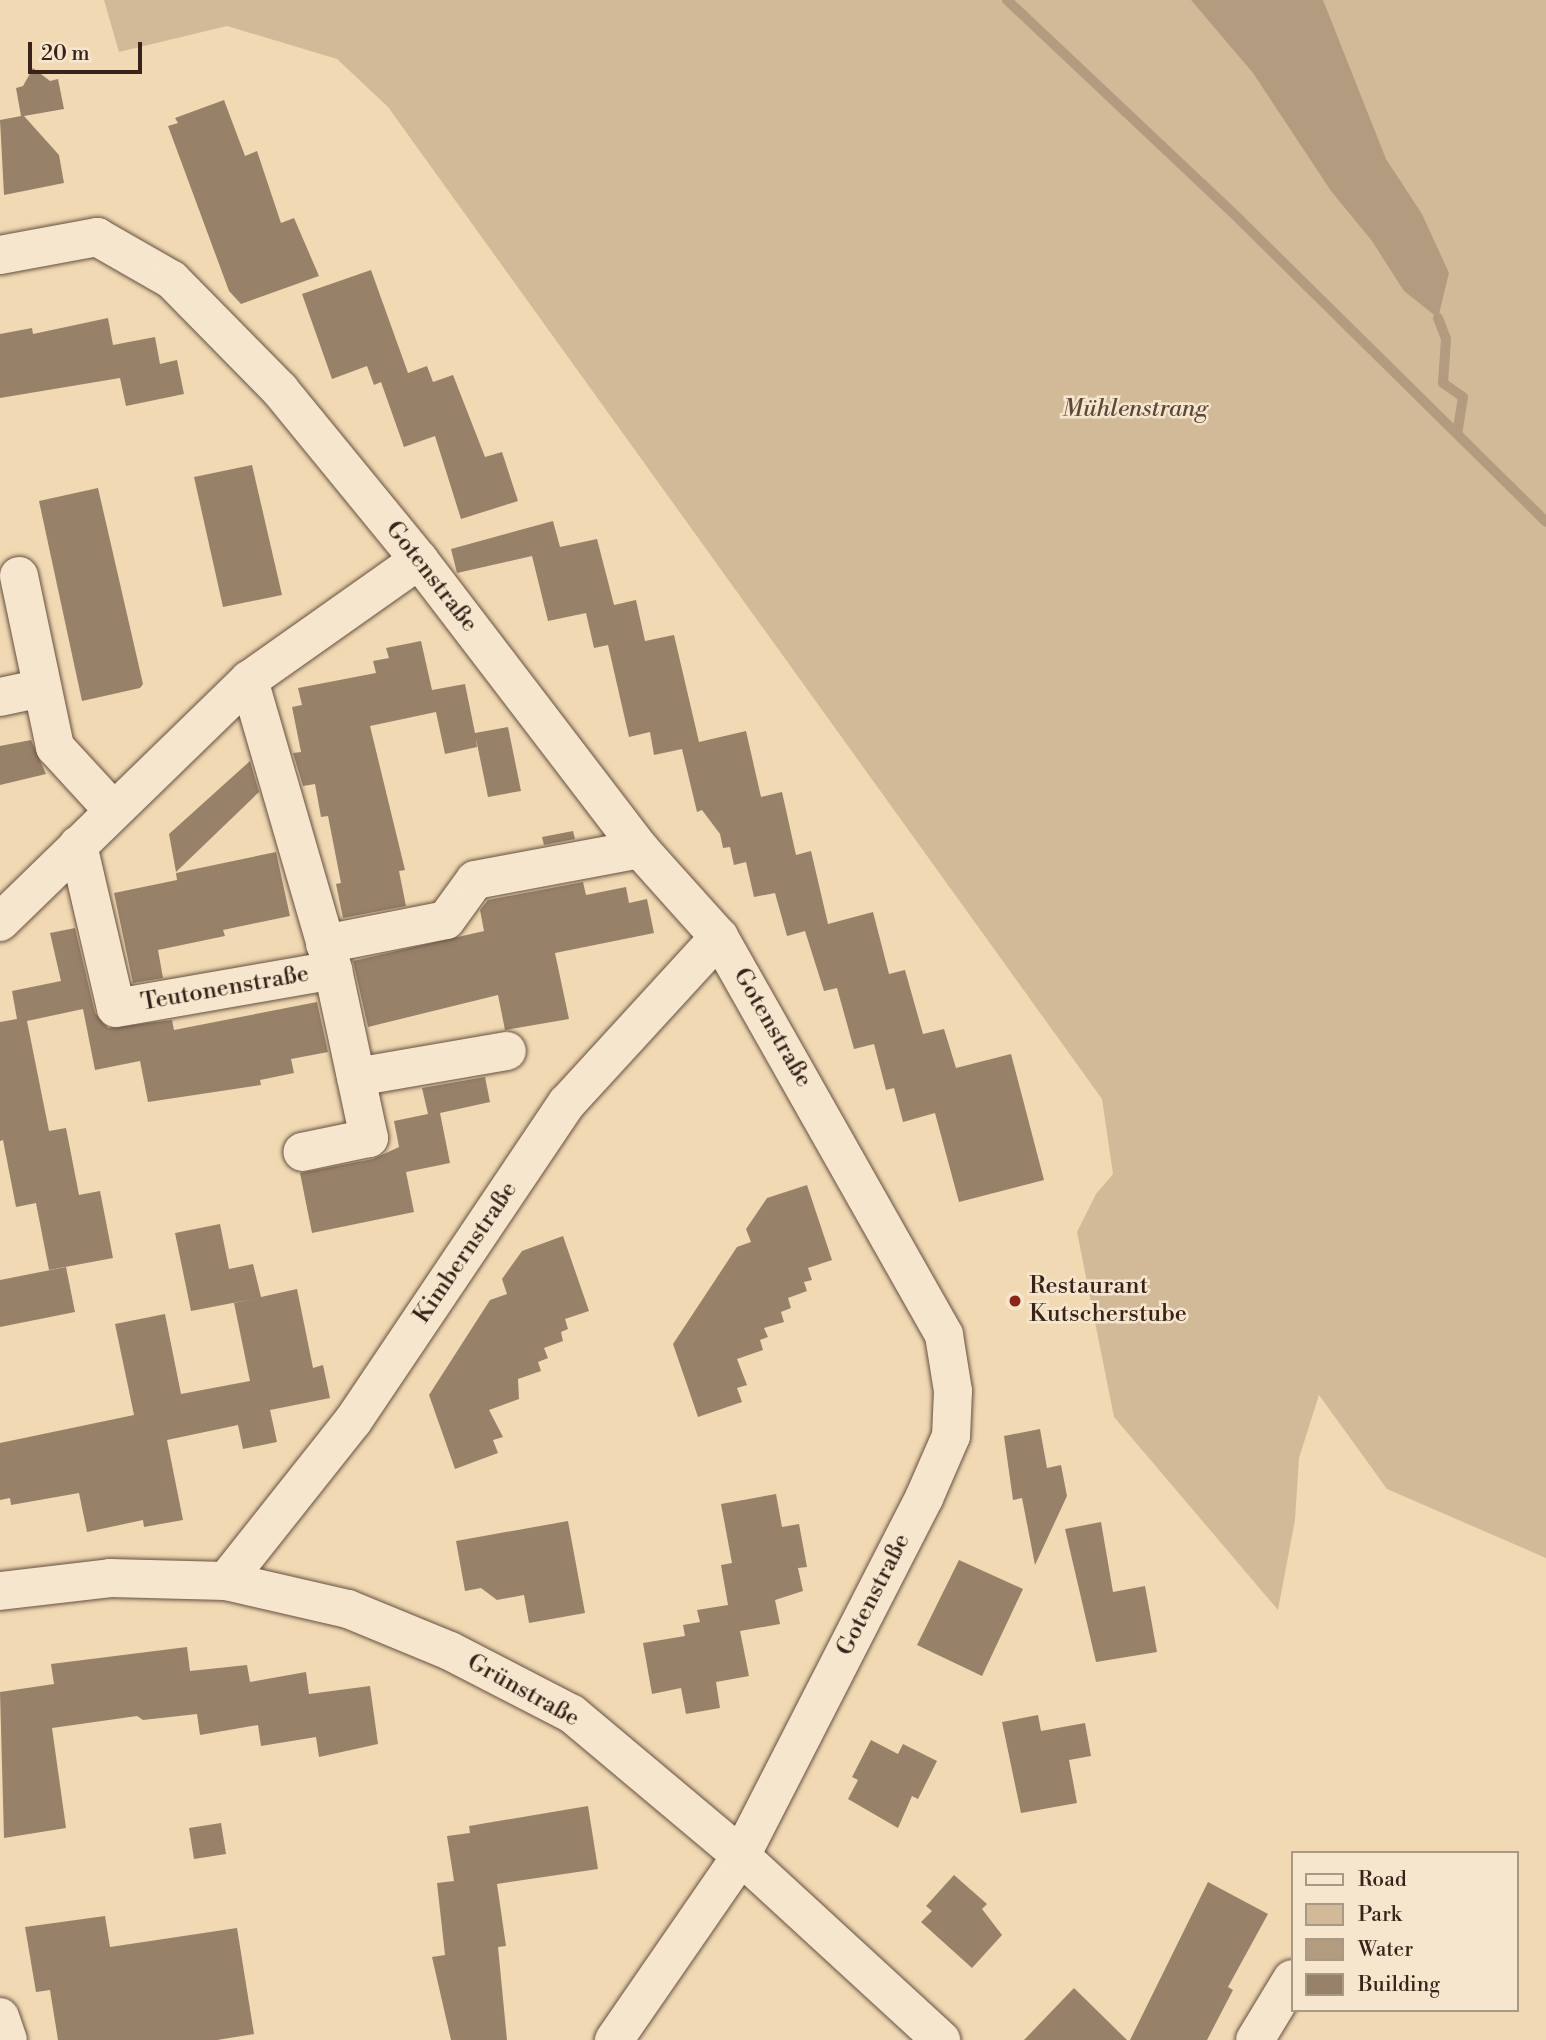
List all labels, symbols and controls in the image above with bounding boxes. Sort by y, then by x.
scale bar [32,28,145,72]
text: 20 m [41,41,90,67]
park label: Mühlenstrang [1062,396,1208,424]
street label: Gotenstraße [379,516,483,638]
street label: Teutonenstraße [139,960,311,1018]
street label: Gotenstraße [726,963,818,1093]
street label: Kimbernstraße [408,1177,524,1329]
place label: Restaurant Kutscherstube [1029,1273,1187,1329]
marker: Restaurant Kutscherstube [1007,1293,1023,1309]
street label: Gotenstraße [831,1529,917,1661]
street label: Grünstraße [462,1648,584,1734]
legend [1290,1851,1518,2012]
text: Road [1358,1867,1407,1893]
text: Park [1358,1902,1402,1928]
text: Water [1358,1937,1413,1963]
text: Building [1358,1972,1440,1998]

